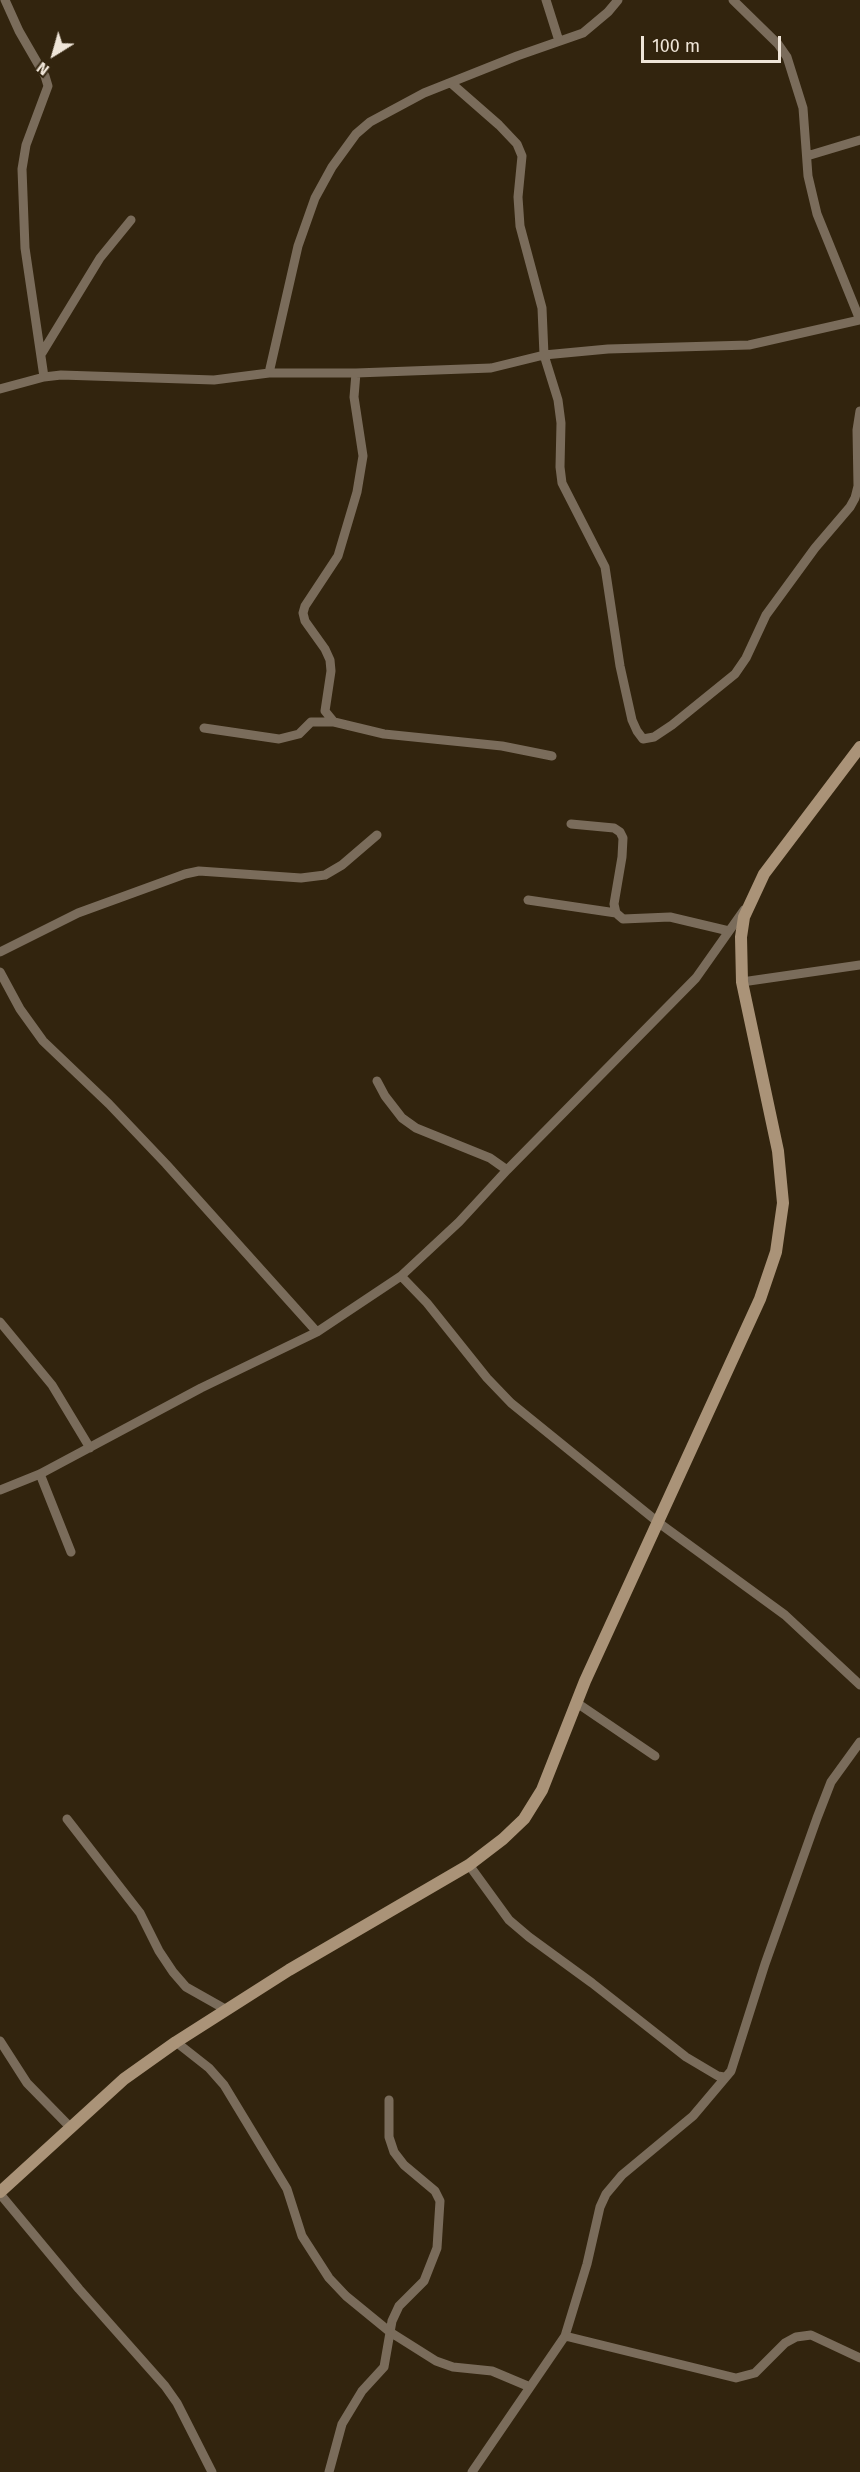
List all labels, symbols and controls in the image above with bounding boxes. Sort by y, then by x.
north arrow [24,24,84,84]
scale bar [644,24,784,62]
text: 100 m [652,35,700,57]
text: N [33,58,53,80]

